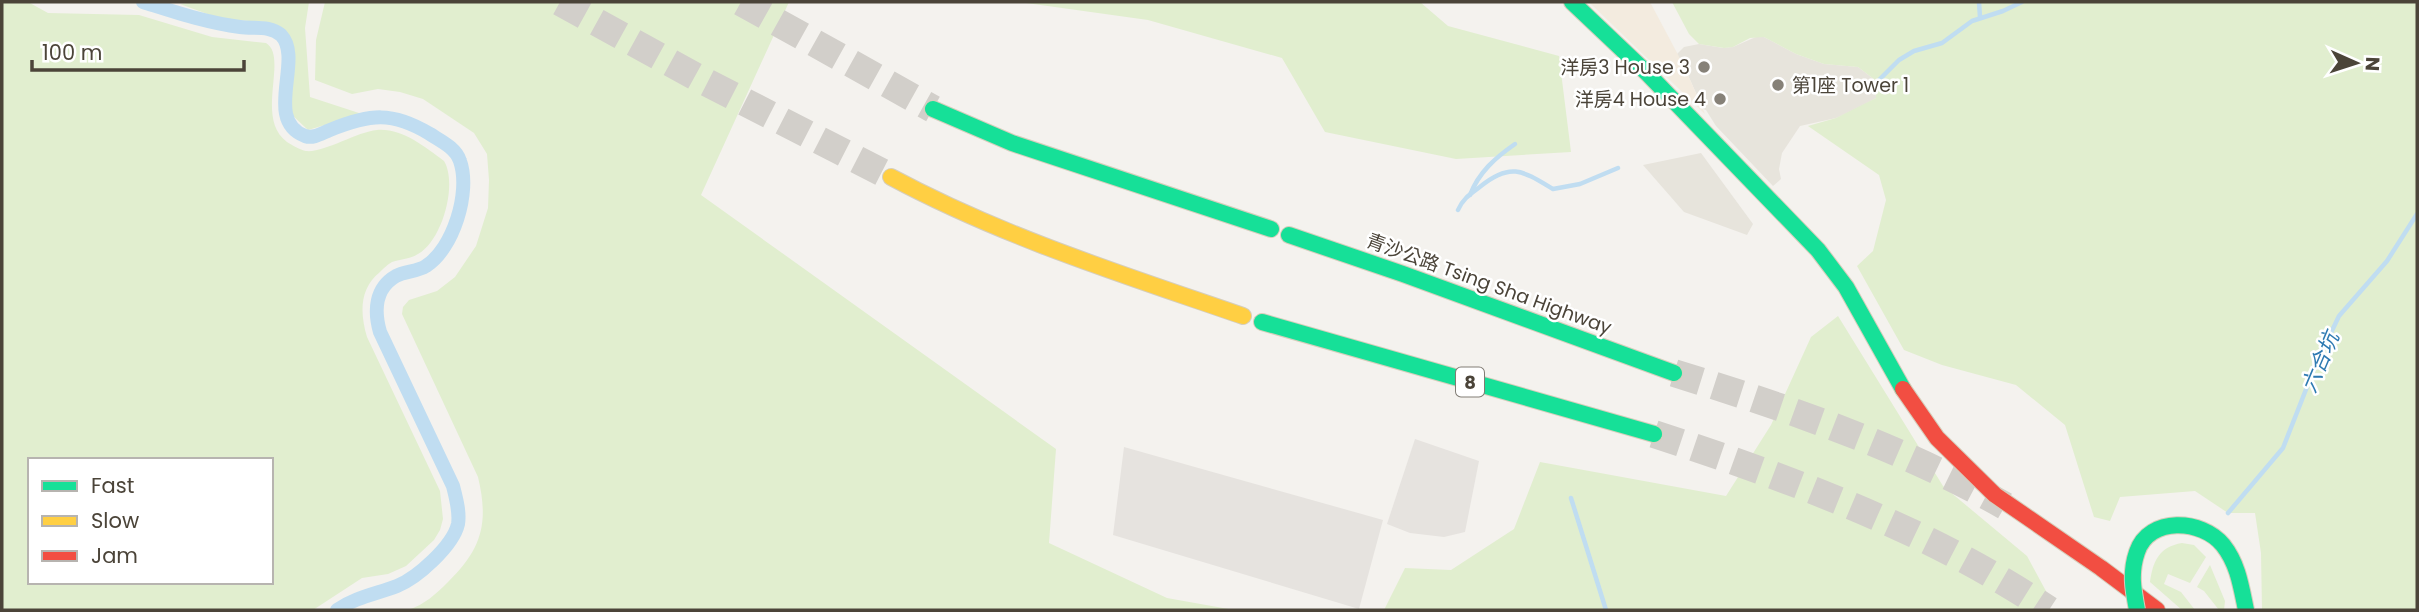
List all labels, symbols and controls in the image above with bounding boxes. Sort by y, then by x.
scale bar [32,28,243,72]
north arrow [2321,28,2391,98]
text: 100 m [42,38,102,67]
place label: 洋房3 House 3 [1560,54,1690,81]
text: N [2359,56,2386,72]
marker: 洋房3 House 3 [1696,59,1712,75]
place label: 第1座 Tower 1 [1792,72,1909,99]
marker: 第1座 Tower 1 [1770,77,1786,93]
place label: 洋房4 House 4 [1575,86,1706,113]
marker: 洋房4 House 4 [1712,91,1728,107]
street label: 青沙公路 Tsing Sha Highway [1363,227,1616,341]
water label: 六合坑 [2294,325,2347,397]
road number: 8 [1456,368,1484,396]
legend [28,458,273,584]
text: Fast [91,471,134,500]
text: Slow [91,506,139,535]
text: Jam [91,541,138,570]

